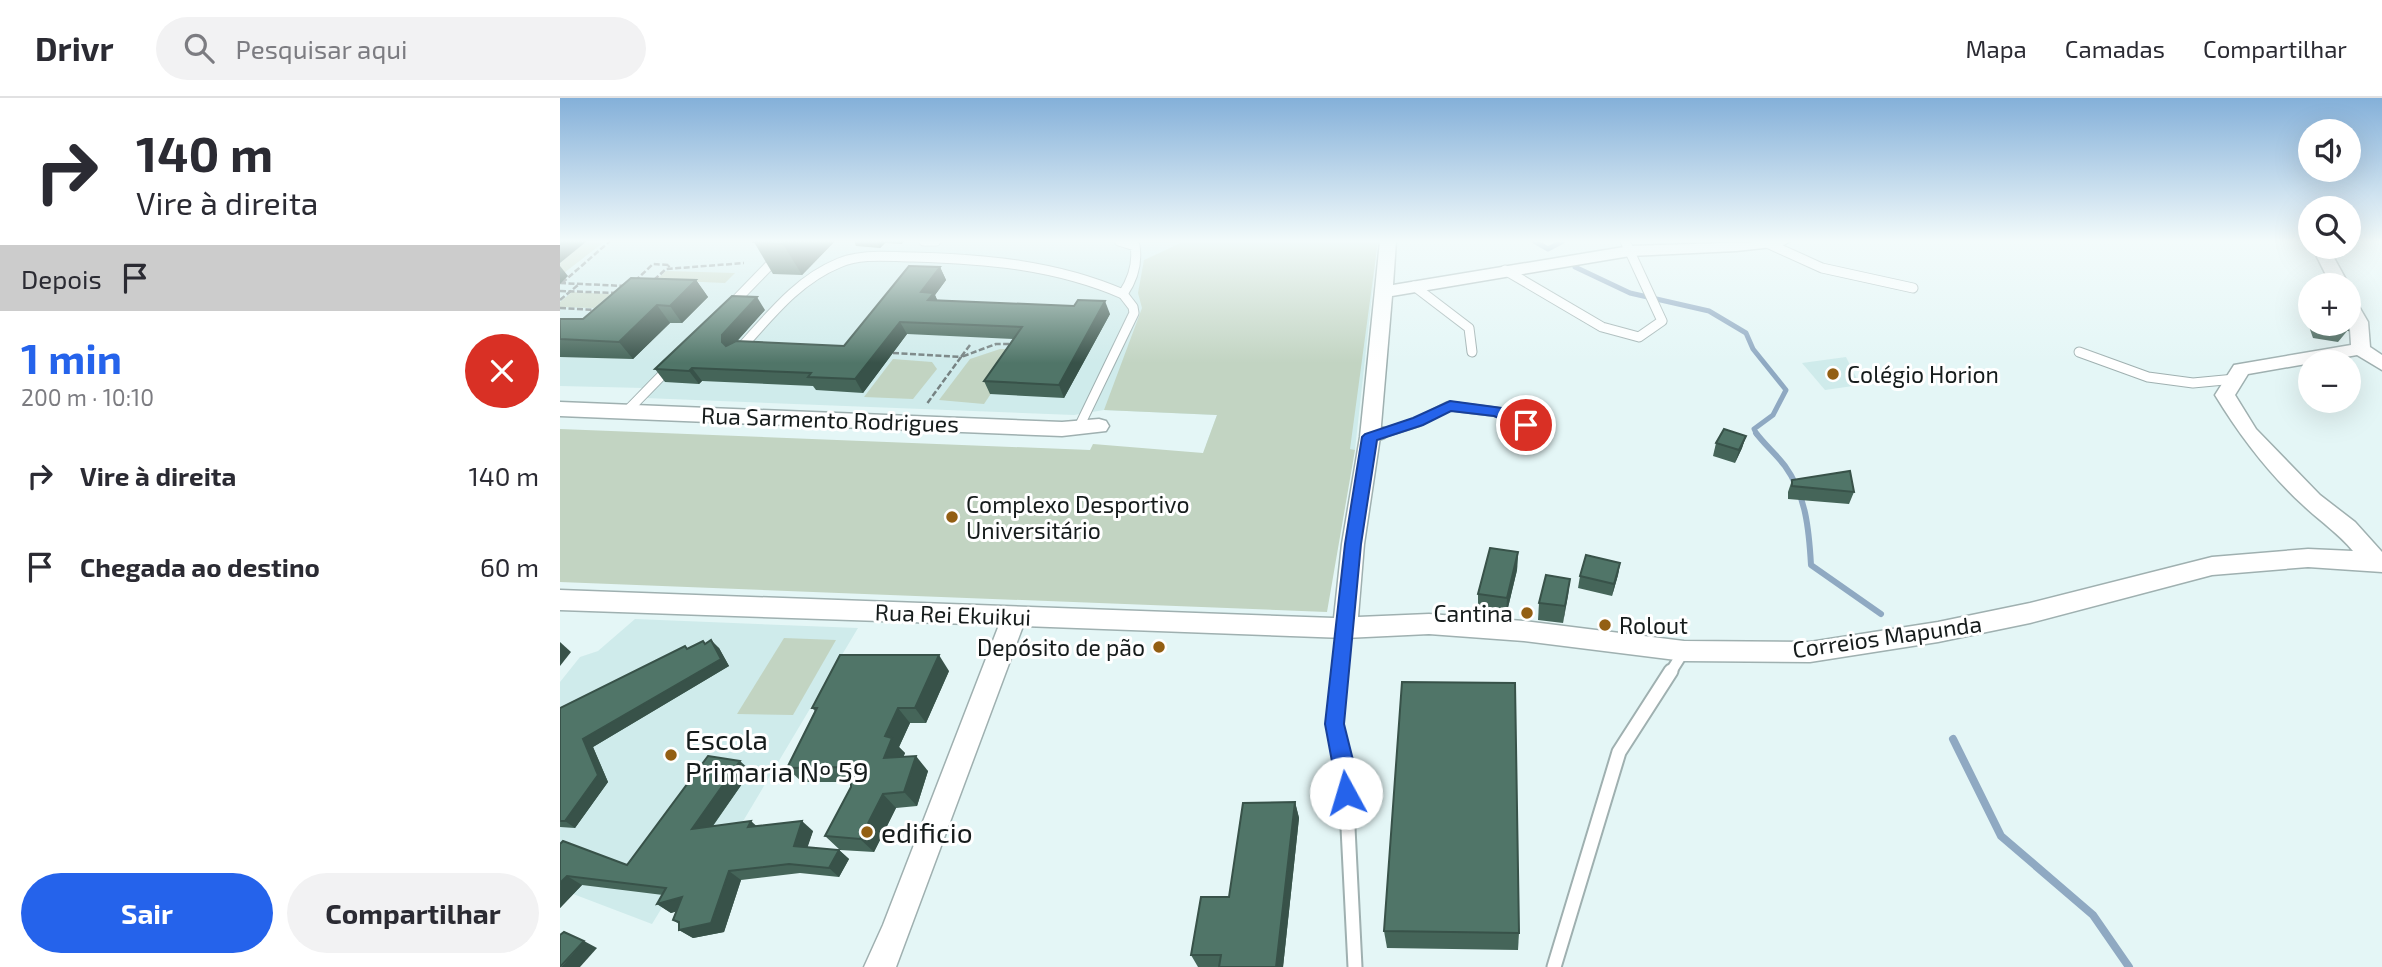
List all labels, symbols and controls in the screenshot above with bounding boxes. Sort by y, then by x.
search box [156,17,646,80]
text: Drivr [35,28,114,68]
icon: search [180,29,218,67]
text: Pesquisar aqui [236,33,407,64]
text: Mapa [1965,34,2027,63]
text: Camadas [2065,34,2165,63]
text: Compartilhar [2203,34,2347,63]
map controls [2298,119,2361,413]
button: sound [2298,119,2361,182]
text: 140 m [136,123,273,182]
icon: right [21,126,112,217]
text: Vire à direita [136,183,318,221]
button: search [2298,196,2361,259]
icon: arrive [116,259,154,297]
text: Depois [21,263,102,294]
button: + [2298,273,2361,336]
text: 1 min [21,332,122,382]
button: close [465,334,539,408]
button: − [2298,350,2361,413]
place label: Colégio Horion [1847,360,1999,388]
marker: Colégio Horion [1825,366,1841,382]
text: 200 m · 10:10 [21,383,154,411]
pin [1496,395,1556,455]
street label: Rua Sarmento Rodrigues [701,401,959,437]
icon: arrive [1507,406,1545,444]
icon: right [21,457,59,495]
text: Vire à direita [80,460,236,491]
text: 140 m [468,460,539,491]
place label: Complexo Desportivo Universitário [966,490,1189,544]
marker: Complexo Desportivo Universitário [944,509,960,525]
icon: arrive [21,548,59,586]
text: Chegada ao destino [80,551,320,582]
text: 60 m [480,551,539,582]
street label: Rua Rei Ekuikui [874,597,1032,631]
place label: Cantina [1433,599,1513,627]
marker: Cantina [1519,605,1535,621]
street label: Correios Mapunda [1791,609,1983,663]
place label: Rolout [1619,611,1688,639]
marker: Rolout [1597,617,1613,633]
place label: Depósito de pão [977,633,1145,661]
marker: Depósito de pão [1151,639,1167,655]
place label: Escola Primaria Nº 59 [685,722,869,788]
marker: Escola Primaria Nº 59 [663,747,679,763]
position arrow [1309,756,1383,830]
place label: edificio [881,815,973,849]
marker: edificio [859,824,875,840]
button: Sair [21,873,273,953]
button: Compartilhar [287,873,539,953]

